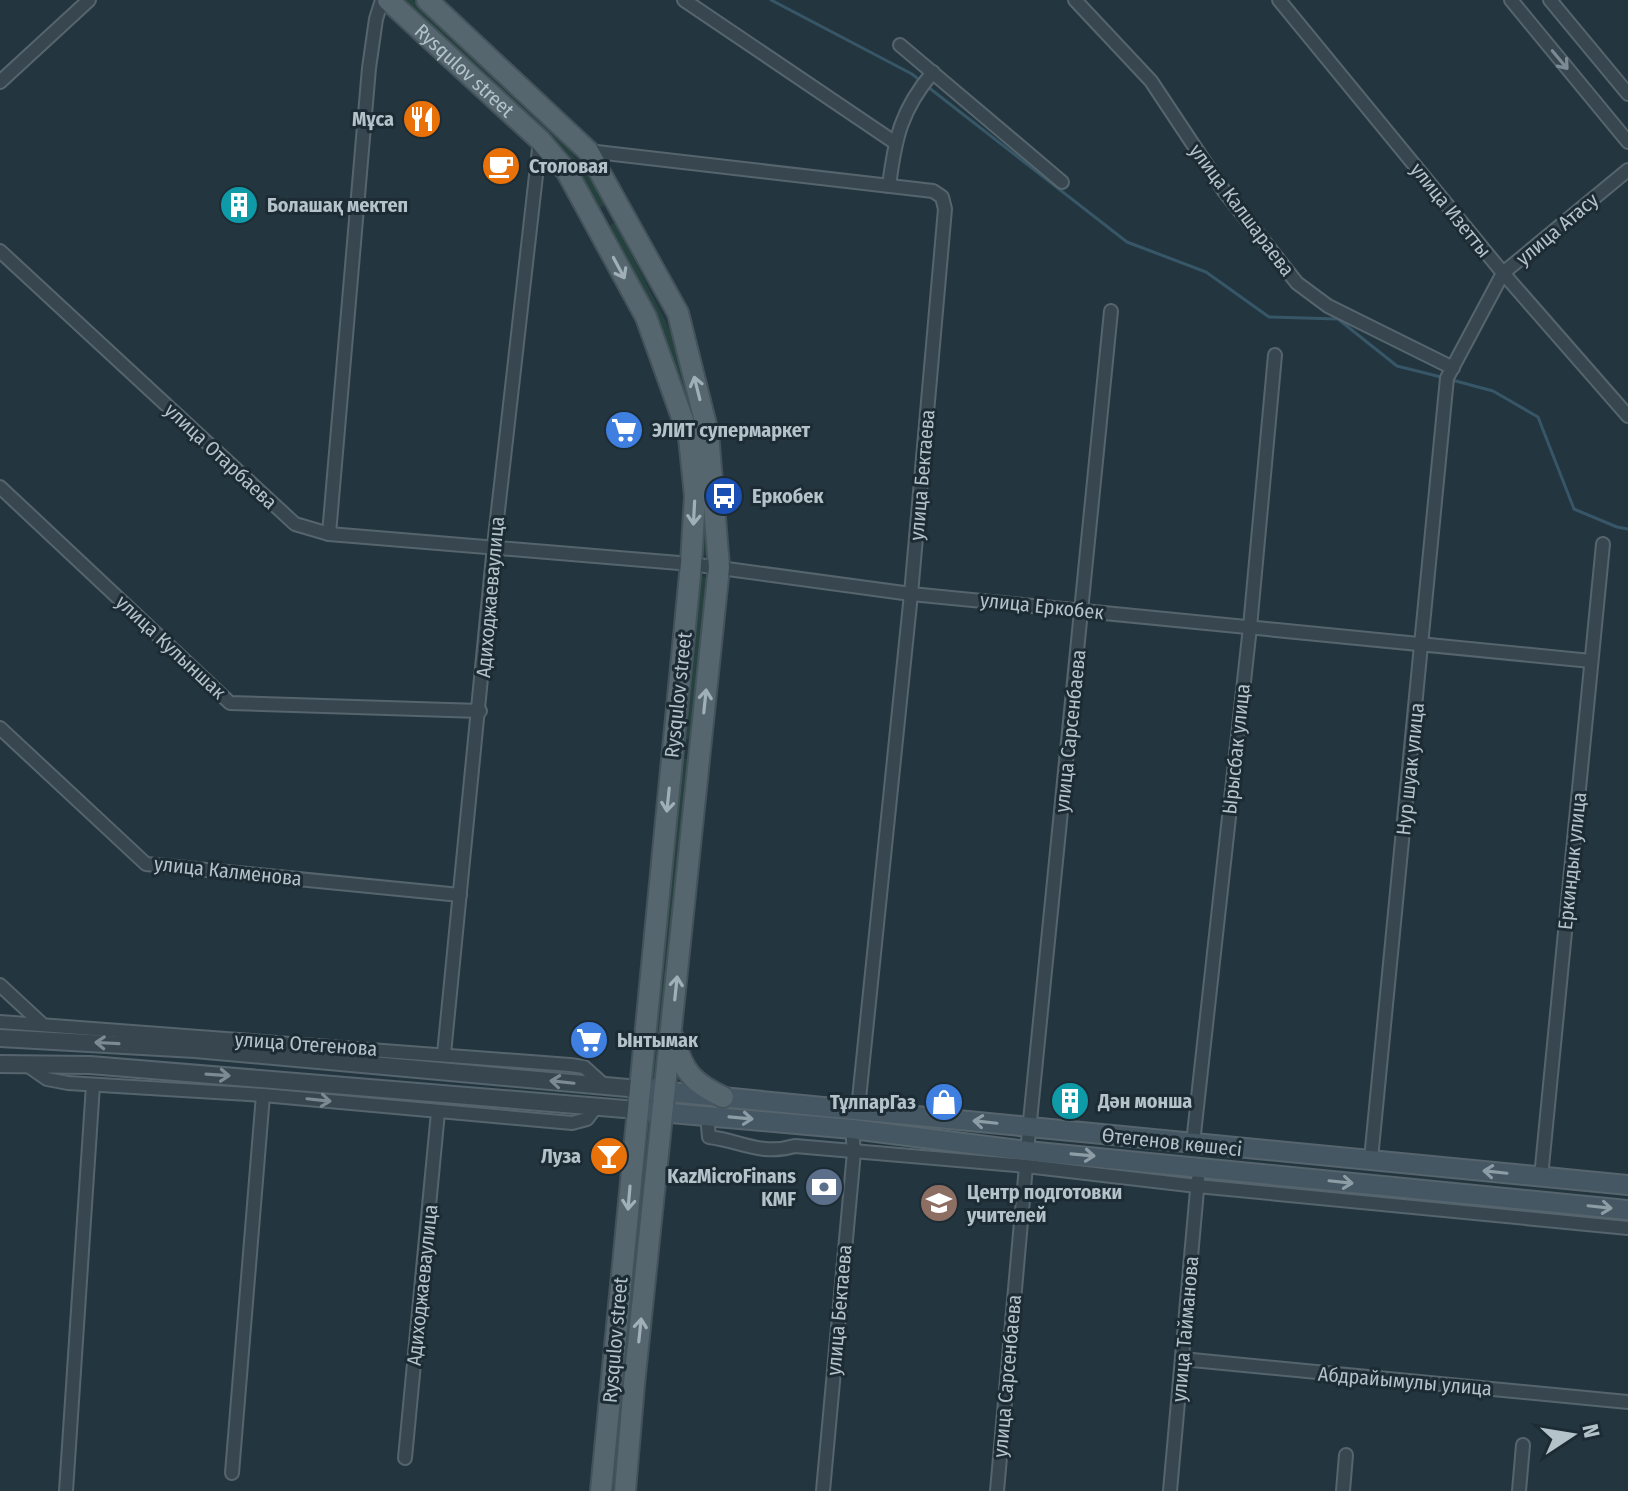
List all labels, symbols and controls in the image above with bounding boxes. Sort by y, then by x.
street label: Rysqulov street [410,19,519,122]
one-way arrow [1552,49,1569,70]
restaurant icon: Мұса [401,98,443,140]
place label: Мұса [352,107,394,131]
street label: улица Калшараева [1184,139,1300,281]
cafe icon: Столовая [480,145,522,187]
place label: Столовая [529,154,608,178]
street label: улица Изетты [1406,158,1496,262]
building icon: Болашақ мектеп [218,184,260,226]
street label: улица Атасу [1511,188,1603,270]
place label: Болашақ мектеп [267,193,408,217]
one-way arrow [612,256,628,279]
one-way arrow [688,375,703,401]
street label: улица Отарбаева [160,398,282,514]
supermarket icon: ЭЛИТ супермаркет [603,409,645,451]
street label: улица Бектаева [904,409,940,541]
place label: ЭЛИТ супермаркет [652,418,811,442]
bus stop icon: Еркобек [703,475,745,517]
place label: Еркобек [752,484,824,508]
one-way arrow [686,499,701,526]
street label: Адиходжаеваулица [471,515,509,679]
street label: улица Еркобек [979,588,1106,624]
street label: улица Кулыншак [111,590,231,705]
street label: Rysqulov street [659,630,697,759]
street label: улица Сарсенбаева [1050,648,1090,814]
street label: Ырысбак улица [1217,682,1255,816]
one-way arrow [698,688,713,715]
street label: Нур шуак улица [1391,701,1429,837]
one-way arrow [660,786,675,813]
street label: Еркиндык улица [1553,791,1591,931]
street label: улица Калменова [153,851,303,891]
one-way arrow [668,975,683,1001]
supermarket icon: Ынтымак [568,1019,610,1061]
street label: улица Отегенова [234,1027,378,1061]
place label: Ынтымак [617,1028,699,1052]
one-way arrow [94,1035,121,1050]
one-way arrow [204,1068,231,1083]
one-way arrow [549,1074,575,1089]
building icon: Дән монша [1049,1080,1091,1122]
shop icon: ТұлпарГаз [923,1081,965,1123]
place label: Дән монша [1097,1089,1192,1113]
place label: ТұлпарГаз [830,1090,916,1114]
one-way arrow [305,1093,332,1108]
one-way arrow [727,1111,754,1126]
one-way arrow [972,1114,999,1129]
street label: Өтегенов көшесі [1101,1123,1243,1161]
bar icon: Луза [588,1135,630,1177]
place label: Луза [541,1144,581,1168]
one-way arrow [1069,1148,1096,1163]
place label: KazMicroFinans KMF [667,1164,796,1211]
one-way arrow [1482,1165,1509,1180]
bank icon: KazMicroFinans KMF [803,1166,845,1208]
one-way arrow [1327,1174,1354,1189]
place label: Центр подготовки учителей [966,1180,1122,1227]
school or university icon: Центр подготовки учителей [918,1182,960,1224]
one-way arrow [621,1184,636,1211]
one-way arrow [1586,1199,1613,1214]
street label: Адиходжаеваулица [402,1203,442,1367]
street label: улица Бектаева [821,1244,857,1376]
street label: улица Тайманова [1167,1255,1203,1403]
street label: Rysqulov street [598,1276,633,1404]
street label: улица Сарсенбаева [988,1294,1026,1458]
one-way arrow [632,1317,647,1344]
street label: Абдрайымулы улица [1317,1361,1493,1401]
north arrow [1532,1395,1612,1475]
text: N [1576,1422,1606,1440]

